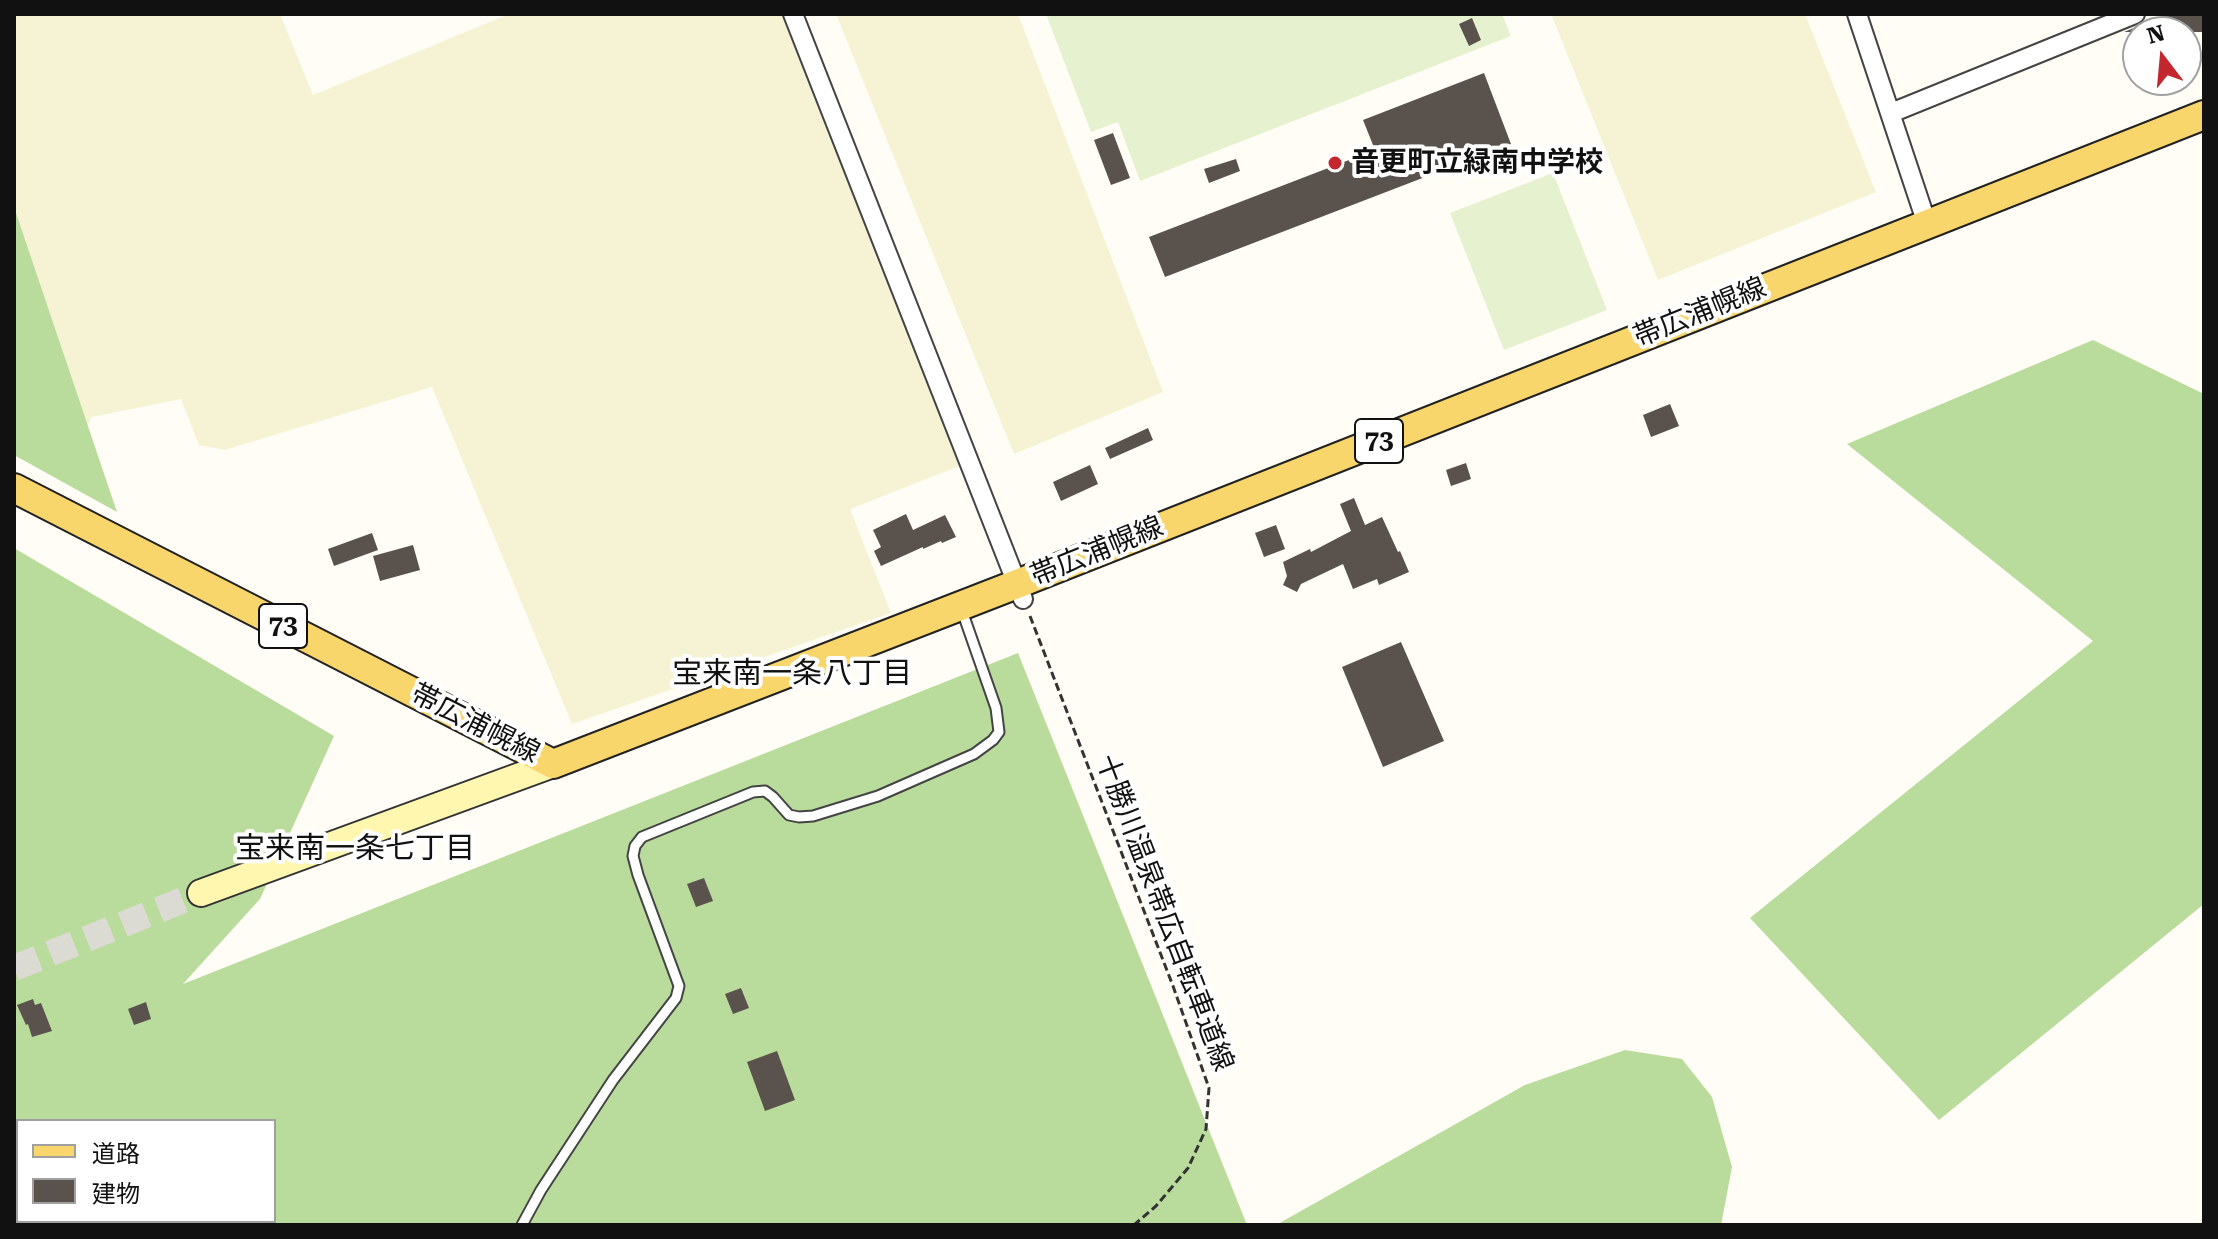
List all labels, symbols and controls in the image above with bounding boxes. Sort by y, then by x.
north arrow [2122,16,2202,96]
text: N [2144,20,2167,49]
place label: 音更町立緑南中学校 [1351,146,1603,180]
marker: 音更町立緑南中学校 [1326,154,1344,172]
street label: 帯広浦幌線 [1629,271,1771,355]
road number: 73 [1355,419,1403,463]
street label: 帯広浦幌線 [1026,510,1168,594]
road number: 73 [259,604,307,648]
district label: 宝来南一条八丁目 [672,656,912,692]
street label: 帯広浦幌線 [405,677,545,771]
street label: 十勝川温泉帯広自転車道線 [1088,750,1240,1076]
district label: 宝来南一条七丁目 [235,831,475,867]
legend [16,1119,276,1223]
text: 道路 [92,1140,140,1168]
text: 建物 [92,1180,140,1208]

